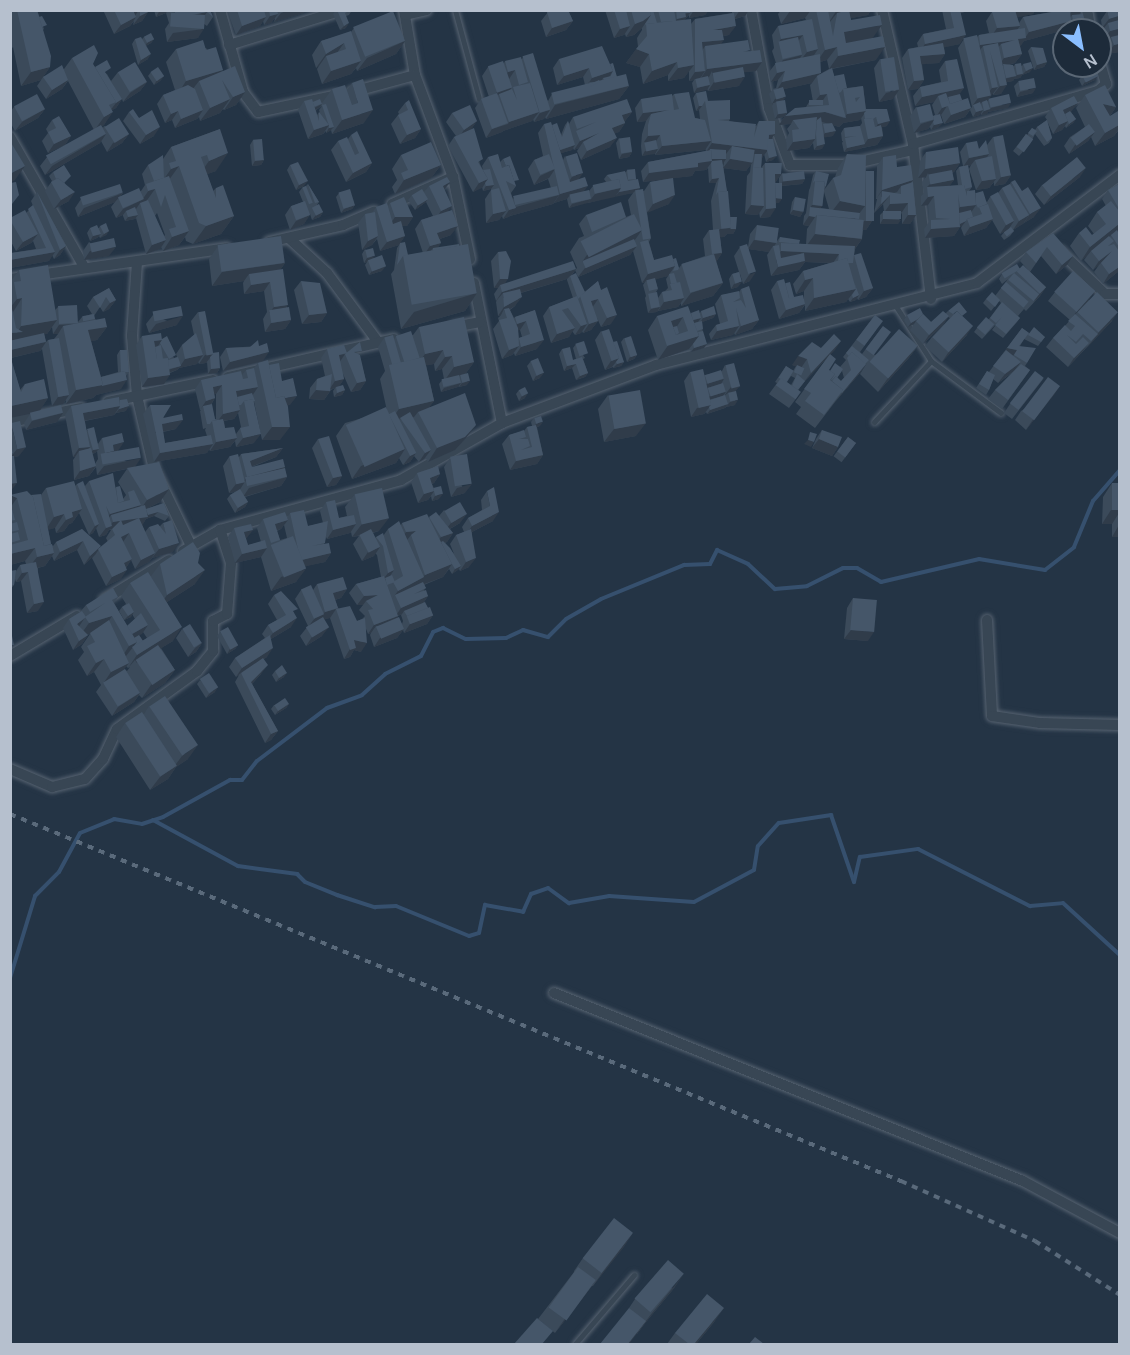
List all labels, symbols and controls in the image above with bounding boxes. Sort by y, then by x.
north arrow [1052,18,1112,78]
text: N [1080,49,1101,74]

